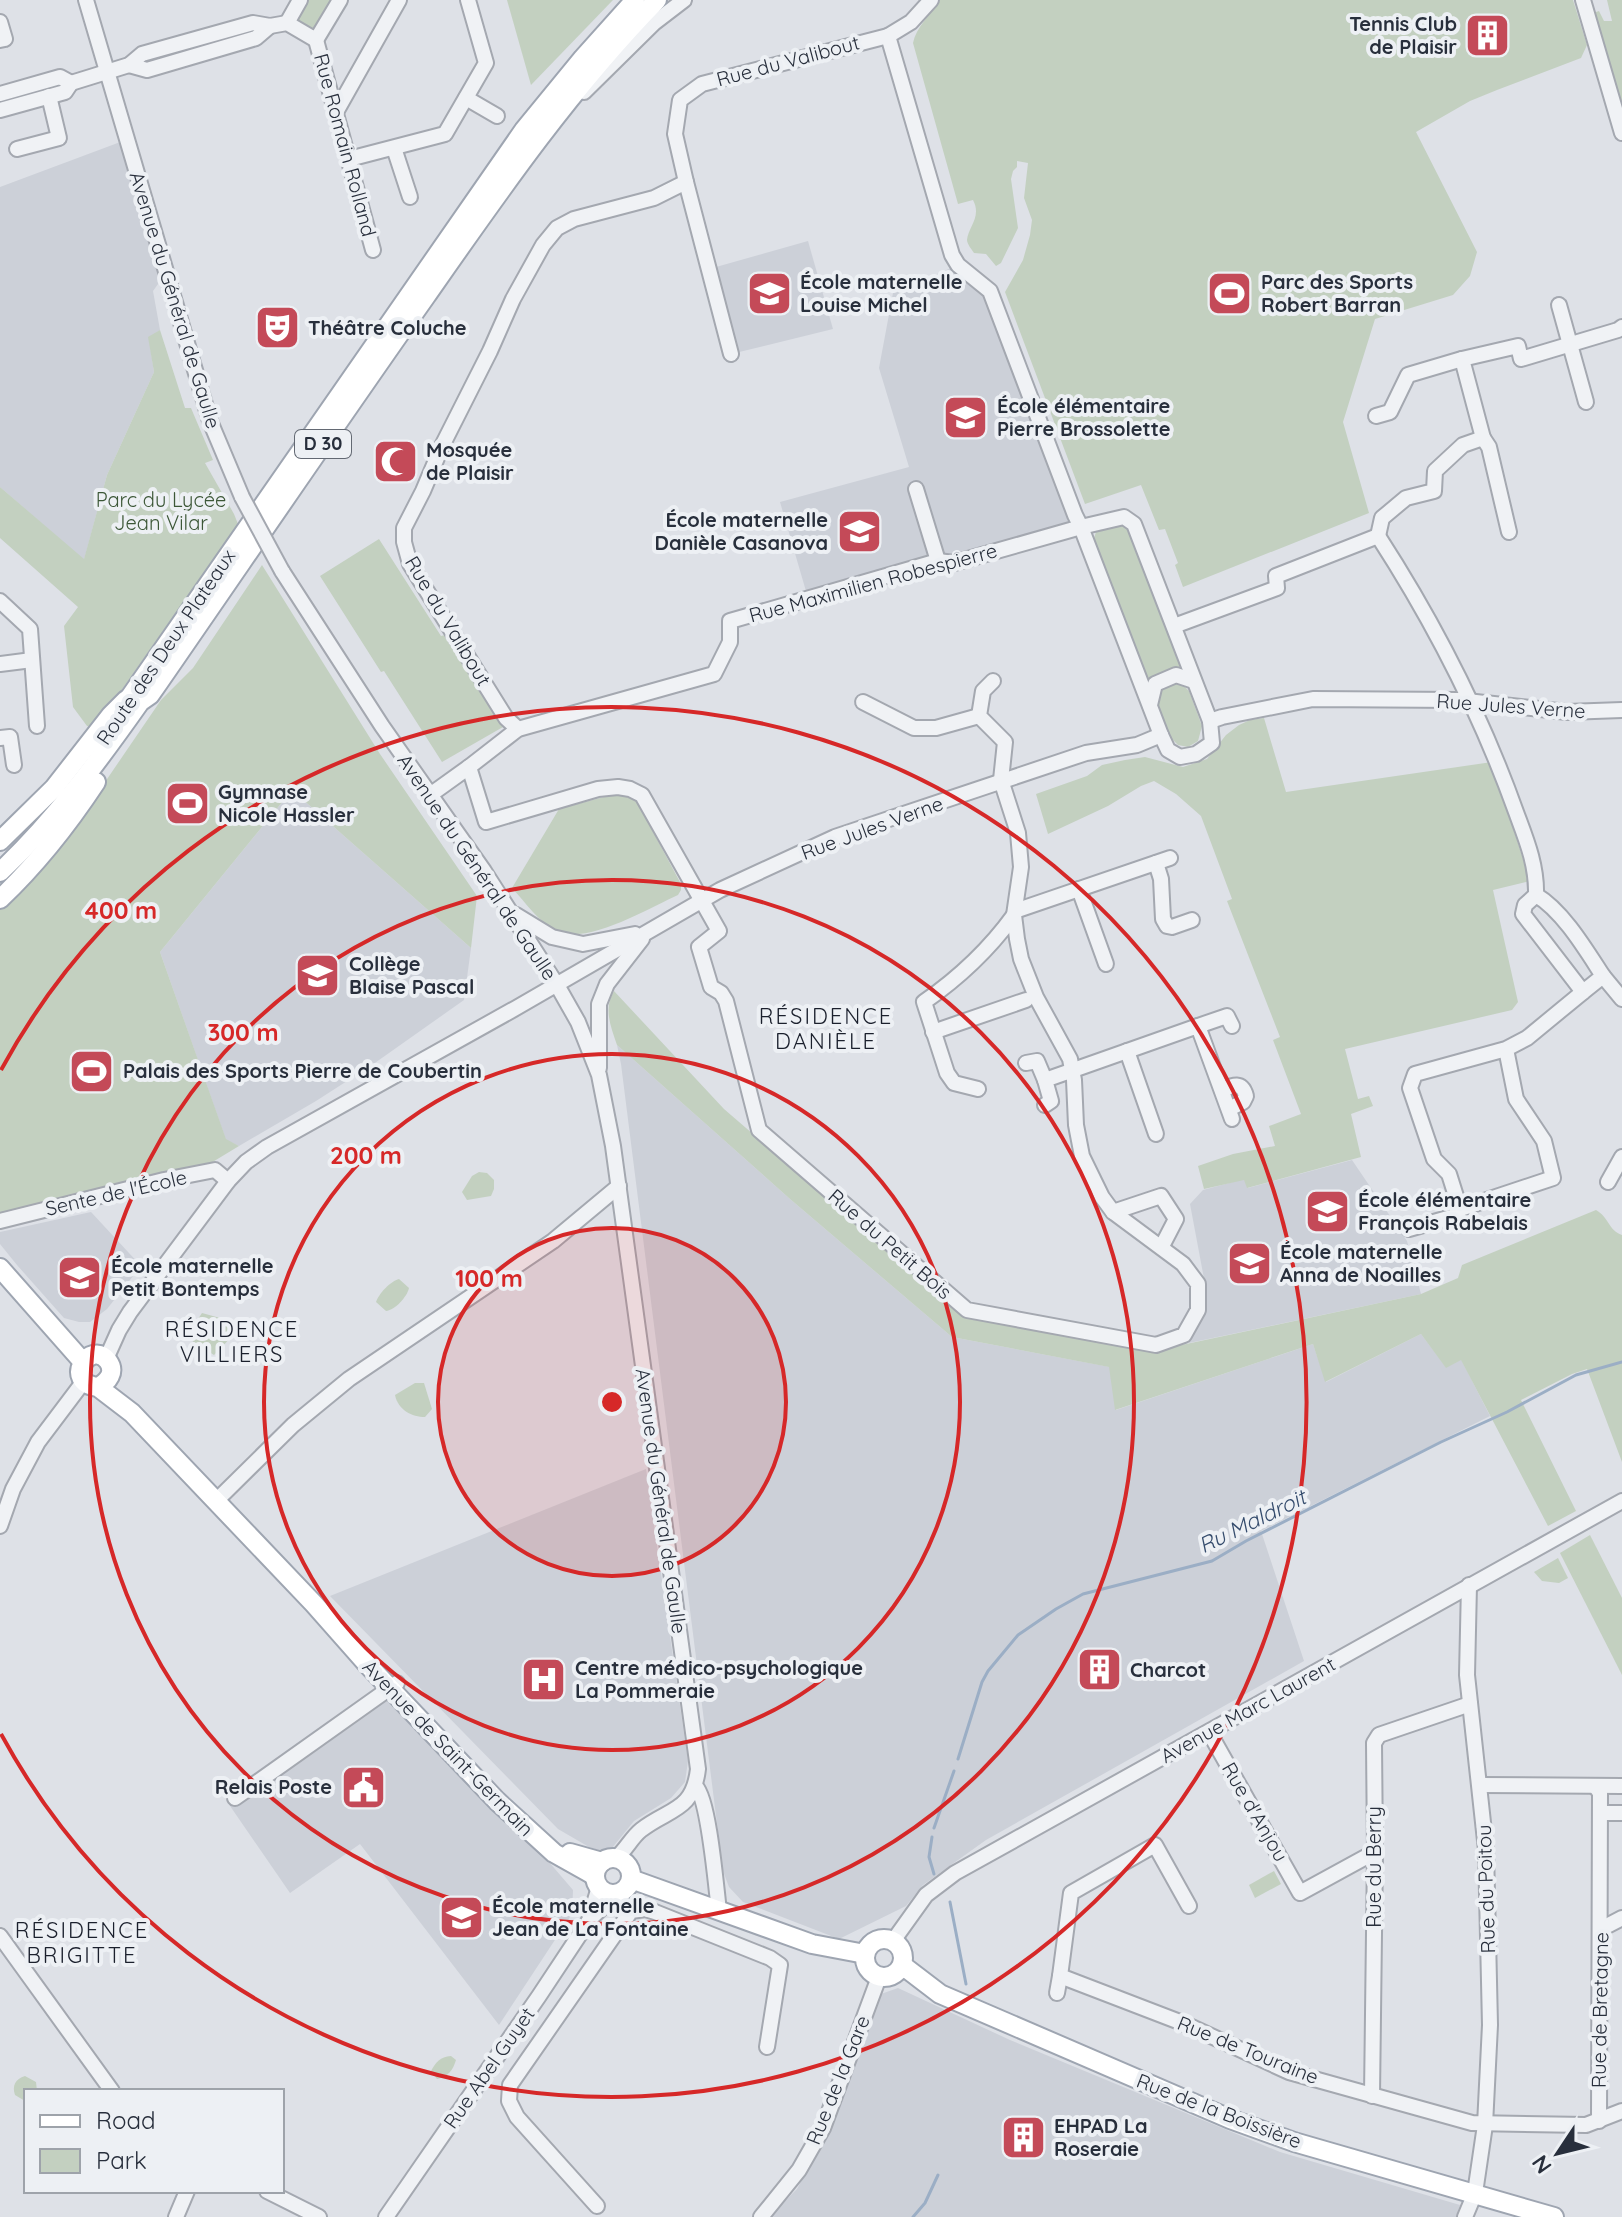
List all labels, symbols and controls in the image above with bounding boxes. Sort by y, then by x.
place label: Tennis Club de Plaisir [1349,11,1457,59]
building icon: Tennis Club de Plaisir [1464,11,1512,59]
street label: Rue du Valibout [714,29,862,92]
street label: Rue Romain Rolland [309,50,382,239]
street label: Avenue du Général de Gaulle [124,168,227,431]
place label: École maternelle Louise Michel [800,269,963,317]
sports icon: Parc des Sports Robert Barran [1206,269,1254,317]
place label: Parc des Sports Robert Barran [1261,269,1413,317]
school or university icon: École maternelle Louise Michel [745,270,793,318]
theatre icon: Théâtre Coluche [253,304,301,352]
place label: Théâtre Coluche [308,315,466,340]
place label: École élémentaire Pierre Brossolette [997,393,1171,441]
school or university icon: École élémentaire Pierre Brossolette [942,394,990,442]
road number: D 30 [295,430,351,458]
place label: Mosquée de Plaisir [426,437,514,485]
mosque icon: Mosquée de Plaisir [371,438,419,486]
park label: Parc du Lycée Jean Vilar [96,487,226,535]
place label: École maternelle Danièle Casanova [655,507,828,555]
school or university icon: École maternelle Danièle Casanova [835,507,883,555]
street label: Rue Maximilien Robespierre [746,537,1000,628]
street label: Route des Deux Plateaux [91,544,240,749]
street label: Rue du Valibout [400,551,497,690]
street label: Rue Jules Verne [1436,688,1586,723]
street label: Avenue du Général de Gaulle [392,749,563,985]
place label: Gymnase Nicole Hassler [218,779,355,827]
sports icon: Gymnase Nicole Hassler [163,780,211,828]
street label: Rue Jules Verne [797,790,946,865]
text: 400 m [85,895,157,925]
place label: Collège Blaise Pascal [349,951,474,999]
school or university icon: Collège Blaise Pascal [294,952,342,1000]
district label: RÉSIDENCE DANIÈLE [759,1002,893,1055]
text: 300 m [207,1017,279,1047]
sports icon: Palais des Sports Pierre de Coubertin [68,1047,116,1095]
place label: Palais des Sports Pierre de Coubertin [123,1058,482,1083]
text: 200 m [330,1140,402,1170]
street label: Sente de l'École [43,1164,189,1221]
street label: Rue du Petit Bois [823,1183,957,1304]
place label: École élémentaire François Rabelais [1358,1187,1531,1235]
school or university icon: École élémentaire François Rabelais [1303,1188,1351,1236]
place label: École maternelle Anna de Noailles [1280,1239,1443,1287]
school or university icon: École maternelle Anna de Noailles [1225,1240,1273,1288]
school or university icon: École maternelle Petit Bontemps [56,1253,104,1301]
place label: École maternelle Petit Bontemps [111,1253,274,1301]
text: 100 m [455,1263,523,1293]
district label: RÉSIDENCE VILLIERS [165,1315,299,1368]
street label: Avenue du Général de Gaulle [631,1367,692,1635]
centre of rings [598,1388,626,1416]
water label: Ru Maldroit [1194,1482,1313,1559]
building icon: Charcot [1075,1646,1123,1694]
street label: Avenue Marc Laurent [1156,1651,1340,1768]
street label: Avenue de Saint-Germain [358,1654,539,1841]
hospital icon: Centre médico-psychologique La Pommeraie [520,1655,568,1703]
place label: Centre médico-psychologique La Pommeraie [575,1655,863,1703]
place label: Charcot [1130,1657,1206,1682]
street label: Rue d'Anjou [1217,1758,1294,1866]
public building icon: Relais Poste [339,1763,387,1811]
place label: Relais Poste [215,1774,332,1799]
street label: Rue du Berry [1361,1806,1386,1928]
street label: Rue du Poitou [1471,1824,1500,1954]
school or university icon: École maternelle Jean de La Fontaine [437,1893,485,1941]
place label: École maternelle Jean de La Fontaine [492,1893,689,1941]
district label: RÉSIDENCE BRIGITTE [15,1916,149,1969]
street label: Rue de Bretagne [1586,1932,1613,2088]
street label: Rue Abel Guyet [438,2002,540,2133]
street label: Rue de Touraine [1174,2010,1322,2089]
street label: Rue de la Gare [800,2011,875,2148]
street label: Rue de la Boissière [1133,2068,1305,2154]
legend [24,2089,284,2193]
text: Road [96,2105,156,2135]
building icon: EHPAD La Roseraie [999,2113,1047,2161]
place label: EHPAD La Roseraie [1054,2113,1148,2161]
north arrow [1518,2113,1598,2193]
text: Park [96,2145,147,2175]
text: N [1526,2150,1558,2179]

